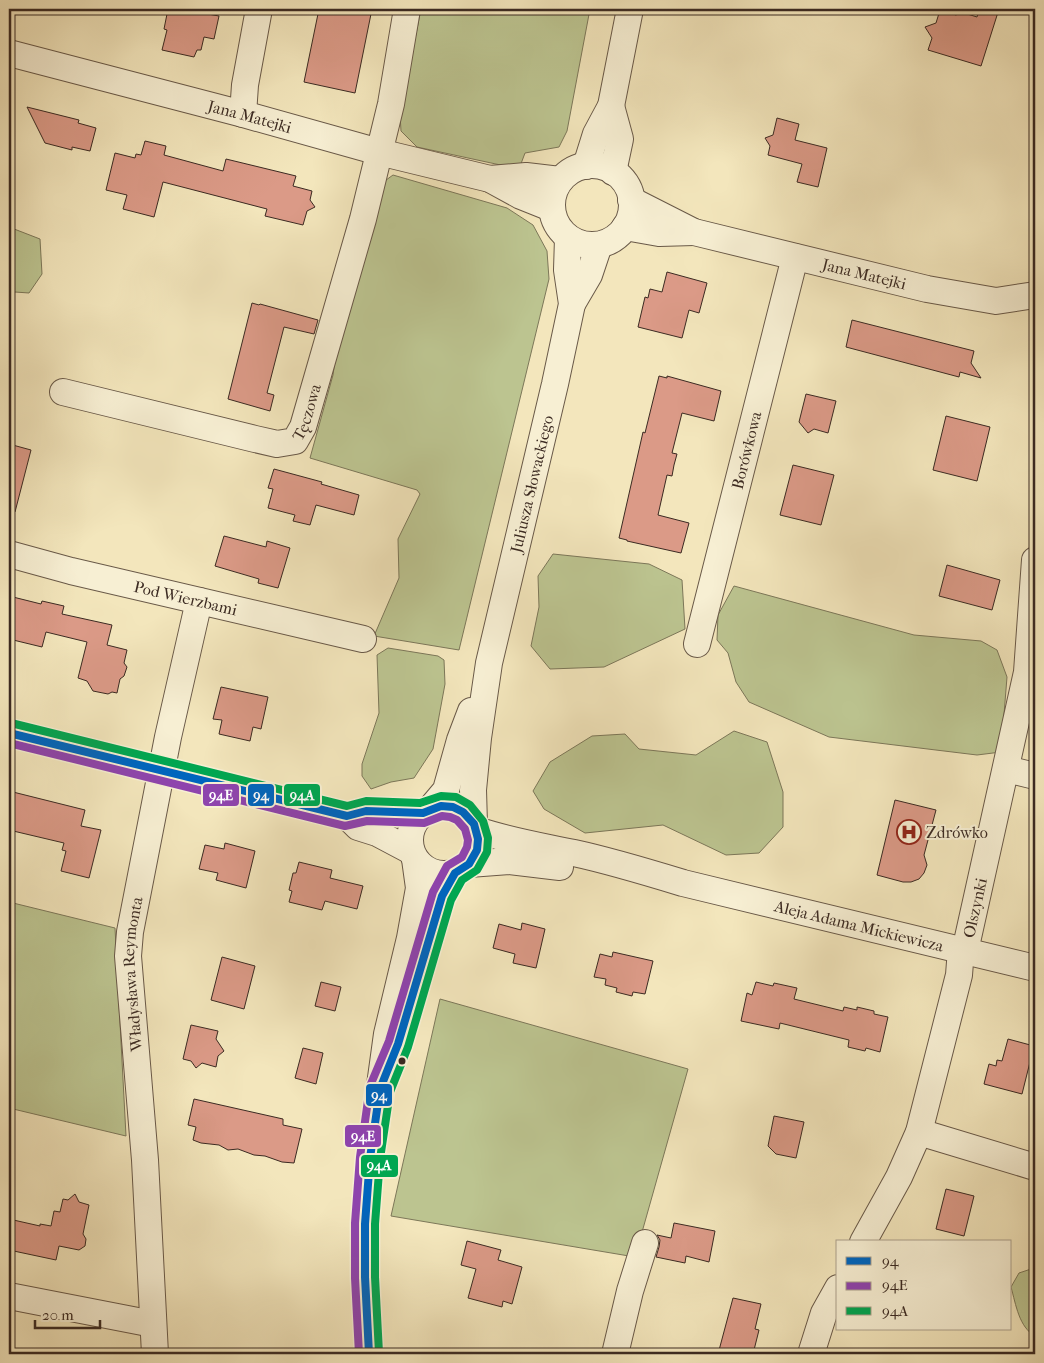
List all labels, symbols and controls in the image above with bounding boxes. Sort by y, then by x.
street label: Jana Matejki [204,95,294,137]
street label: Jana Matejki [818,254,909,293]
street label: Tęczowa [288,381,325,444]
street label: Borówkowa [727,409,765,491]
street label: Juliusza Słowackiego [505,413,557,557]
street label: Pod Wierzbami [132,576,239,619]
line badge: 94E [202,783,240,807]
line badge: 94 [247,783,275,807]
line badge: 94A [283,783,321,807]
text: 94E [208,787,233,804]
text: 94 [252,787,269,804]
text: 94A [289,787,315,804]
hospital icon: Zdrówko [896,819,922,845]
place label: Zdrówko [926,823,988,842]
street label: Olszynki [959,876,991,939]
street label: Władysława Reymonta [118,895,146,1053]
street label: Aleja Adama Mickiewicza [772,896,946,955]
unlabelled marker [397,1056,407,1066]
line badge: 94 [365,1083,393,1107]
text: 94 [370,1087,387,1104]
line badge: 94E [344,1124,382,1148]
text: 94E [350,1128,375,1145]
line badge: 94A [360,1154,399,1178]
text: 94A [366,1157,392,1174]
legend [836,1240,1012,1330]
text: 94 [882,1252,900,1270]
text: 94E [882,1276,908,1294]
scale bar [35,1298,100,1330]
text: 94A [882,1302,909,1320]
text: 20 m [42,1306,74,1324]

